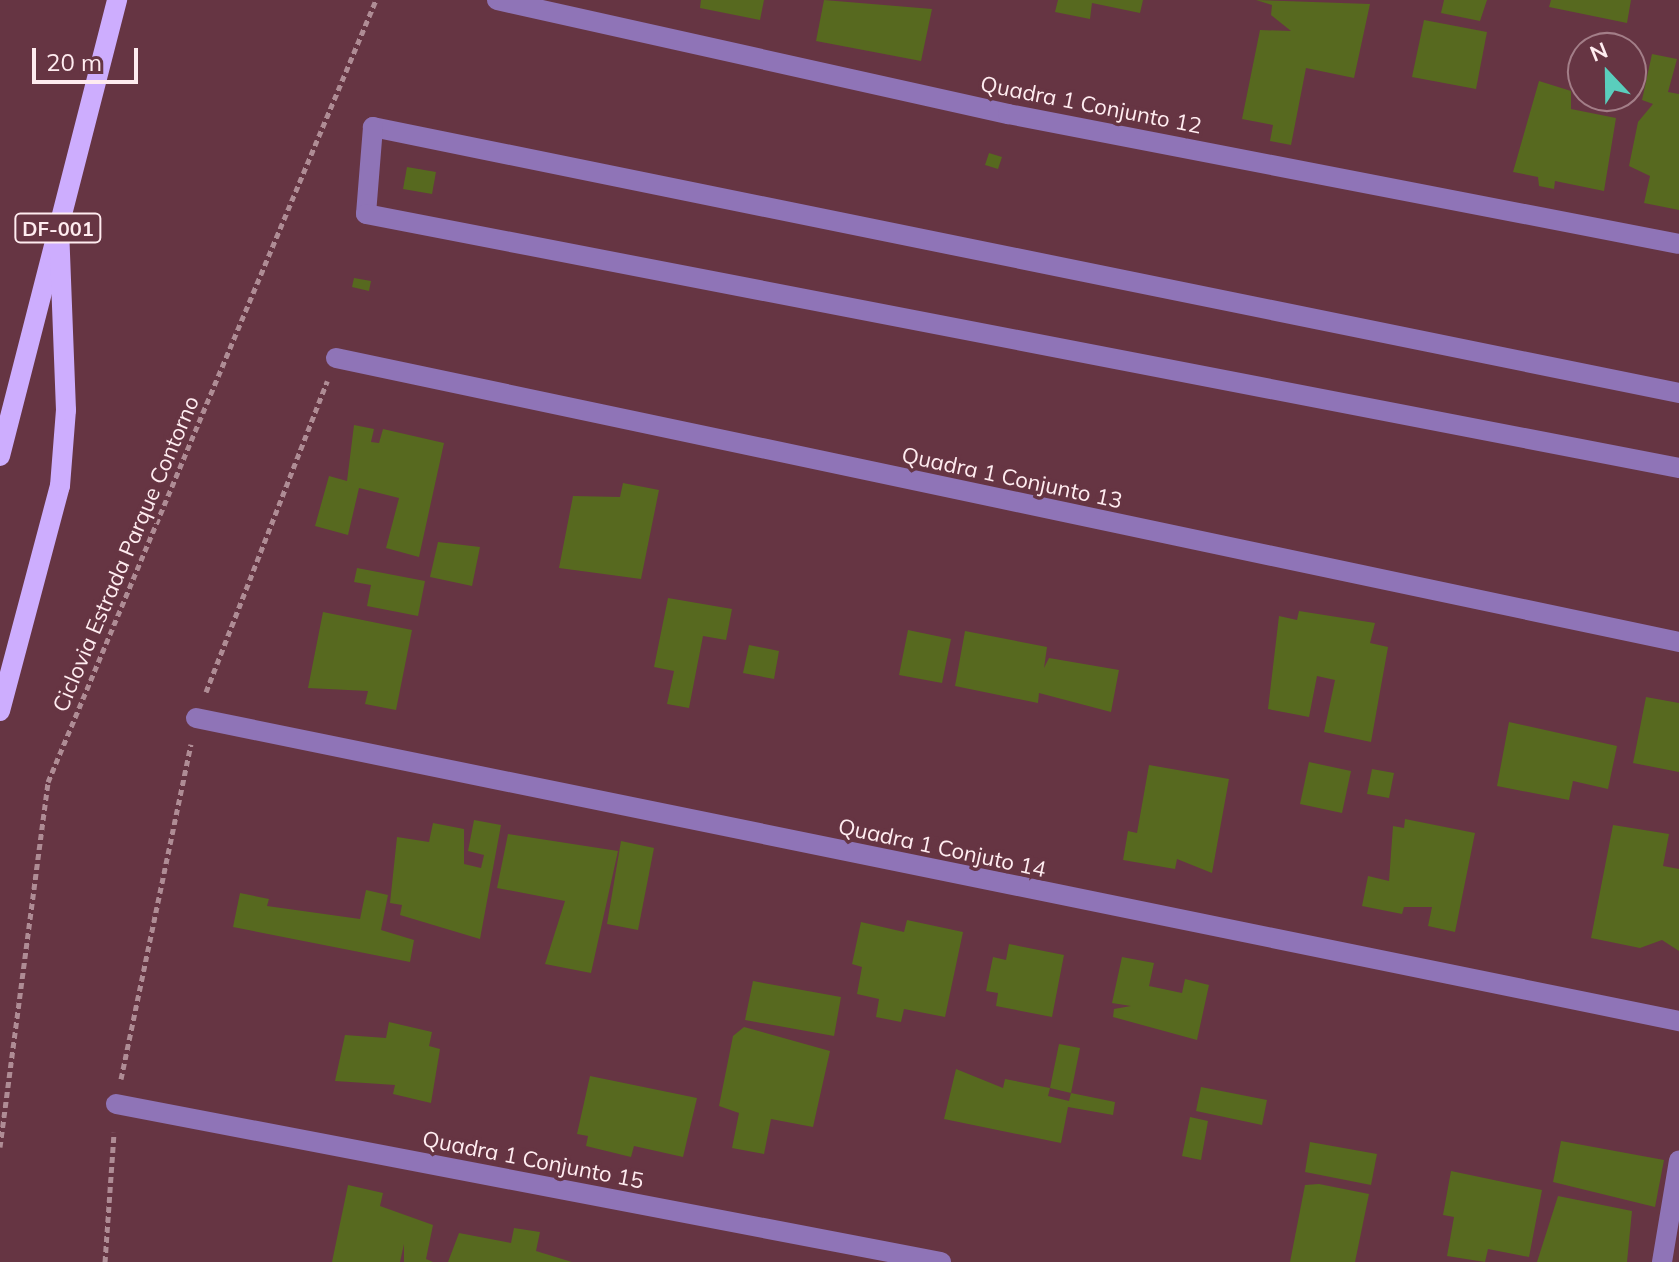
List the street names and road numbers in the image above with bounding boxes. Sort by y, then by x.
street label: Quadra 1 Conjunto 12 [978,71,1204,139]
road number: DF-001 [14,212,102,244]
street label: Ciclovia Estrada Parque Contorno [47,392,205,716]
street label: Quadra 1 Conjunto 13 [899,442,1125,514]
street label: Quadra 1 Conjuto 14 [836,813,1048,883]
street label: Quadra 1 Conjunto 15 [420,1126,646,1194]

